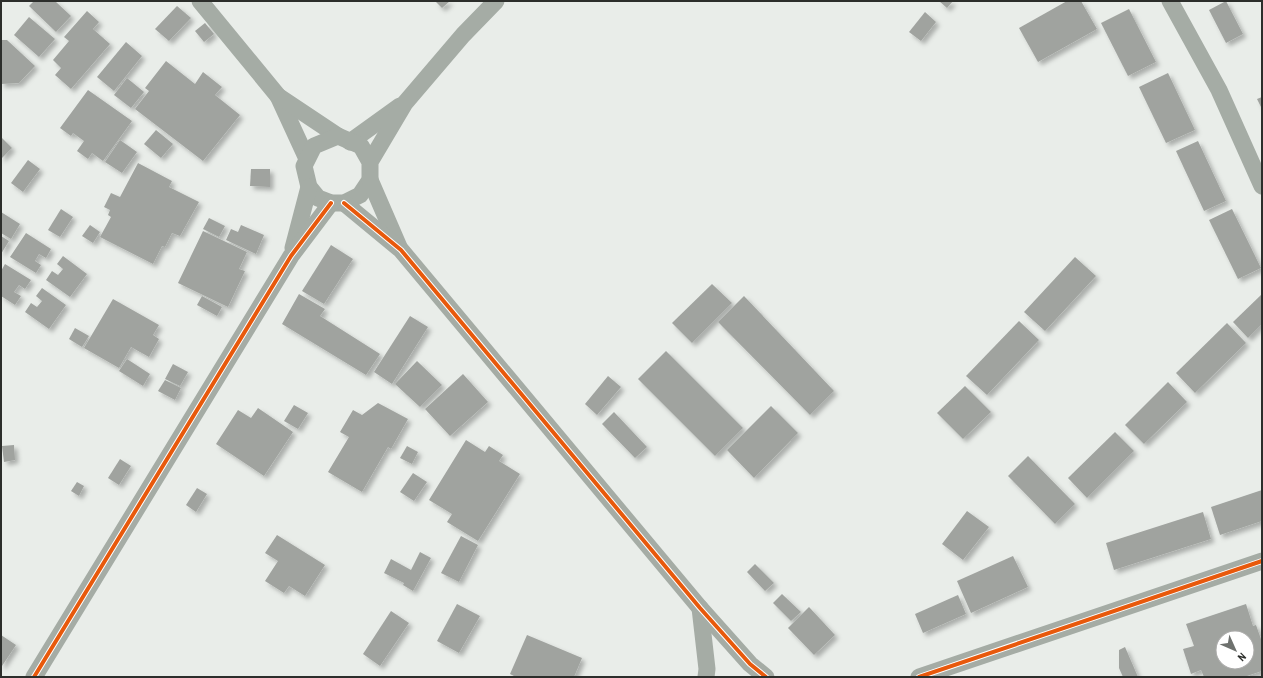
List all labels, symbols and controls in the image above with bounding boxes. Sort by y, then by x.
north arrow [1215,630,1255,670]
text: N [1235,650,1249,664]

